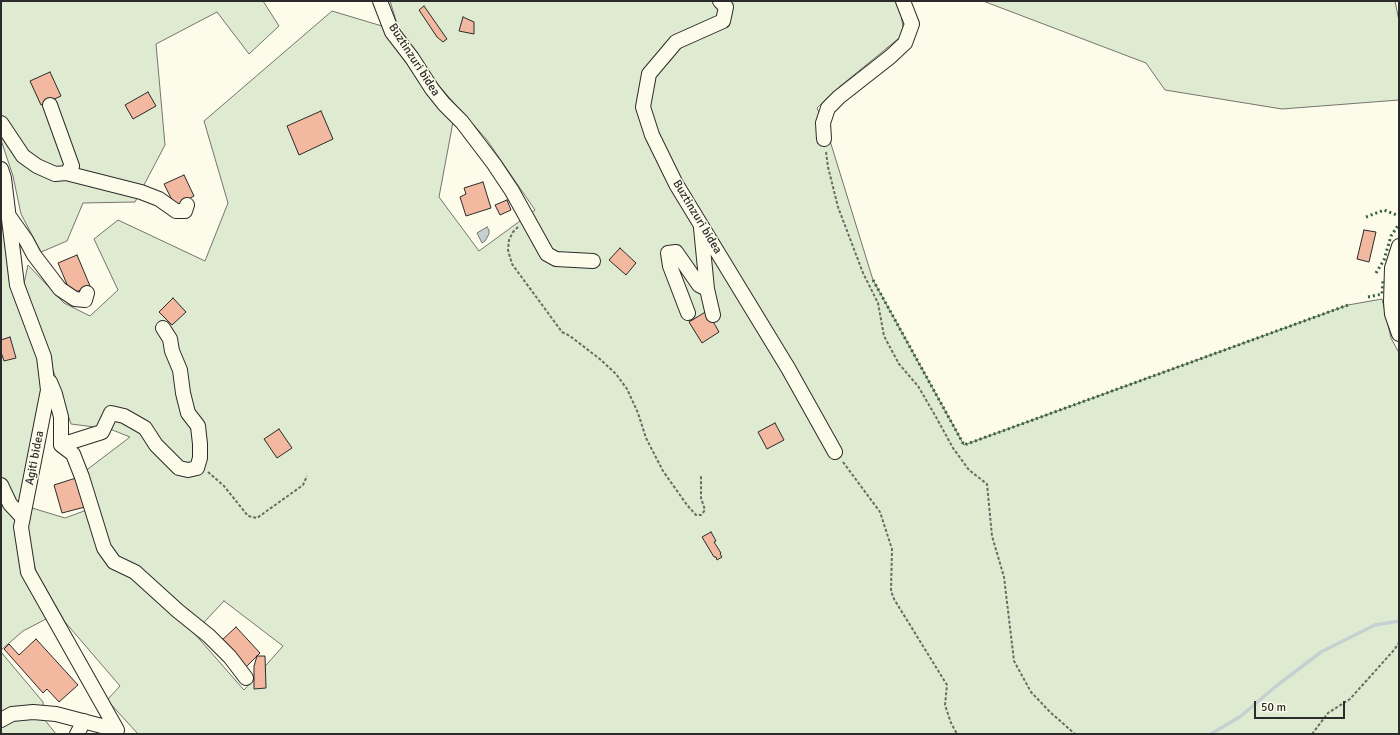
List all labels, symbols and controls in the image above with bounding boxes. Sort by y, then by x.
street label: Buztinzuri bidea [385,21,443,99]
street label: Buztinzuri bidea [669,177,725,257]
street label: Agiti bidea [23,430,47,486]
scale bar [1256,693,1347,719]
text: 50 m [1261,700,1286,715]

